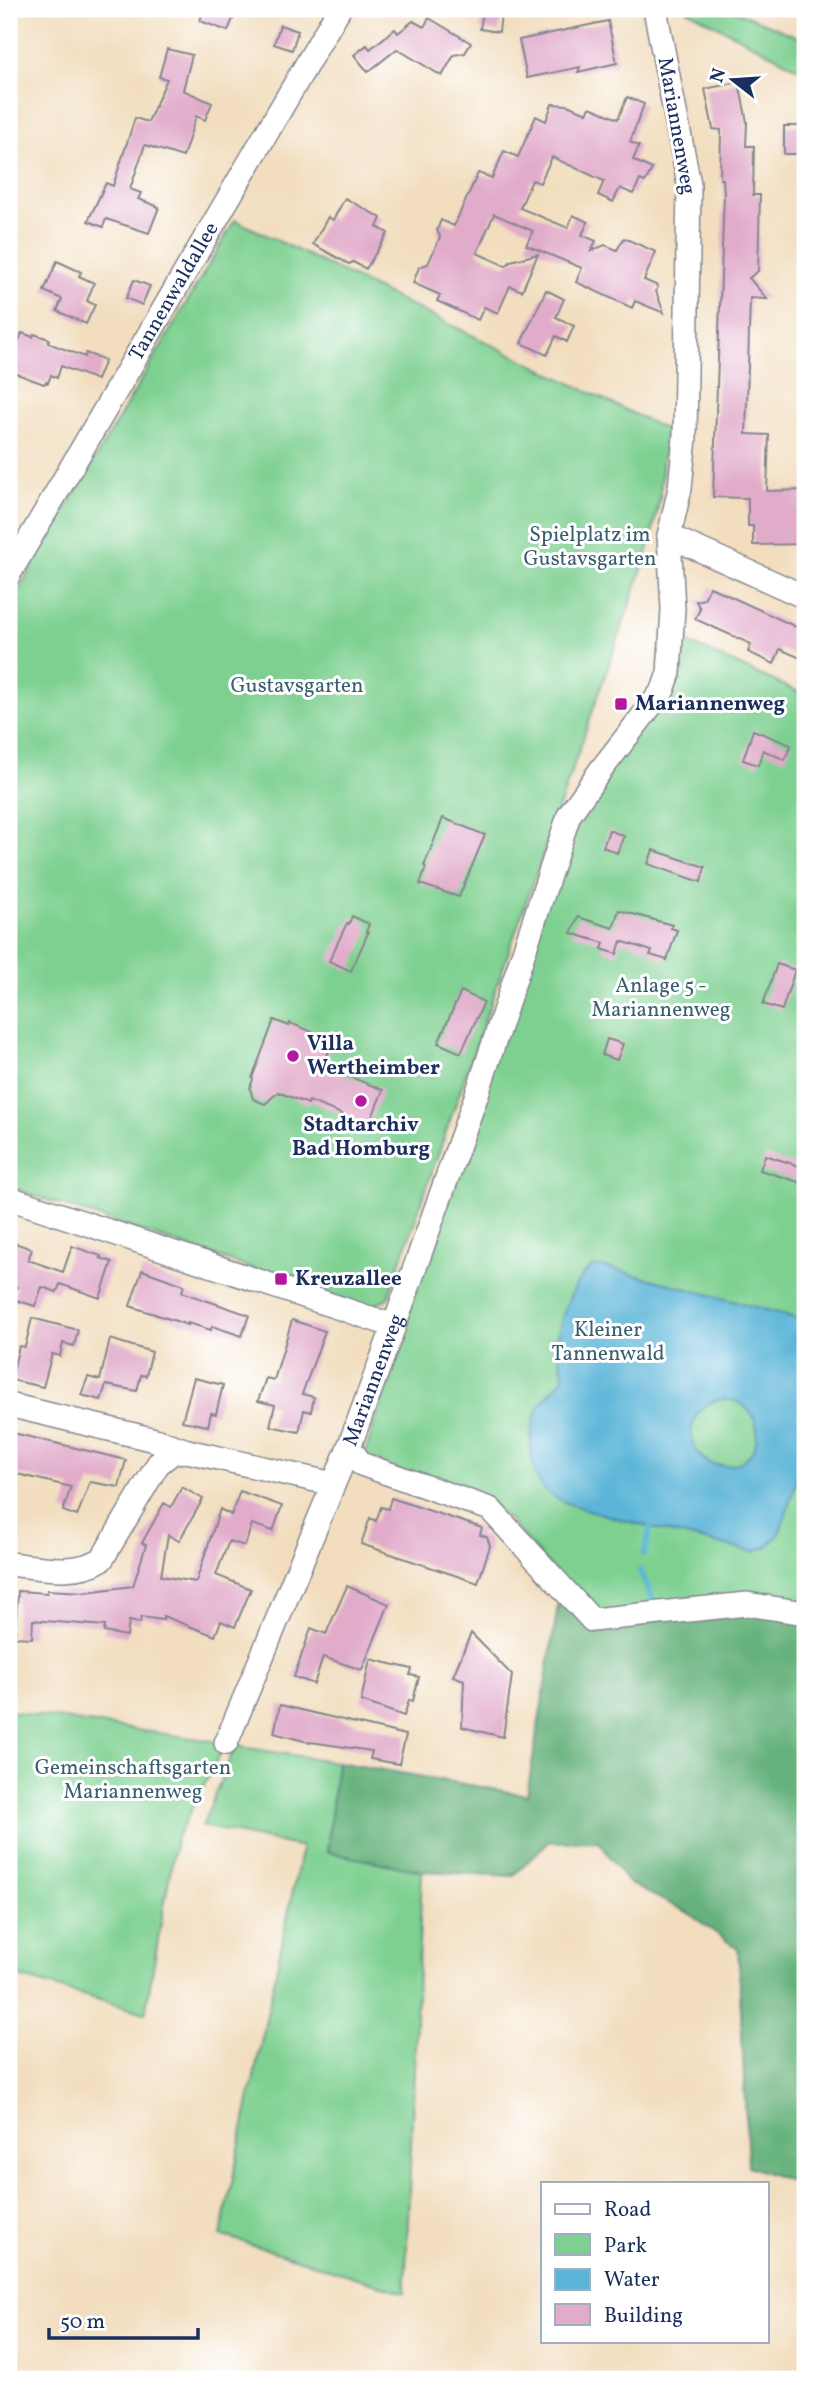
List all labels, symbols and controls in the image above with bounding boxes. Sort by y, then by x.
north arrow [698,46,768,116]
street label: Mariannenweg [650,55,702,197]
text: N [704,65,733,86]
street label: Tannenwaldallee [122,217,226,366]
park label: Spielplatz im Gustavsgarten [523,521,657,574]
park label: Gustavsgarten [230,672,364,701]
place label: Mariannenweg [635,690,785,719]
marker: Mariannenweg [613,696,629,712]
park label: Anlage 5 - Mariannenweg [591,972,731,1025]
place label: Villa Wertheimber [307,1030,440,1083]
marker: Villa Wertheimber [285,1048,301,1064]
marker: Stadtarchiv Bad Homburg [353,1093,369,1109]
place label: Stadtarchiv Bad Homburg [292,1111,430,1164]
place label: Kreuzallee [295,1265,402,1294]
marker: Kreuzallee [273,1271,289,1287]
street label: Mariannenweg [336,1310,412,1450]
park label: Kleiner Tannenwald [551,1316,665,1369]
park label: Gemeinschaftsgarten Mariannenweg [35,1754,231,1807]
legend [541,2182,768,2342]
text: Road [604,2196,651,2225]
text: Park [604,2232,647,2261]
text: Water [604,2266,660,2295]
scale bar [49,2297,198,2341]
text: Building [604,2302,683,2331]
text: 50 m [60,2308,105,2337]

